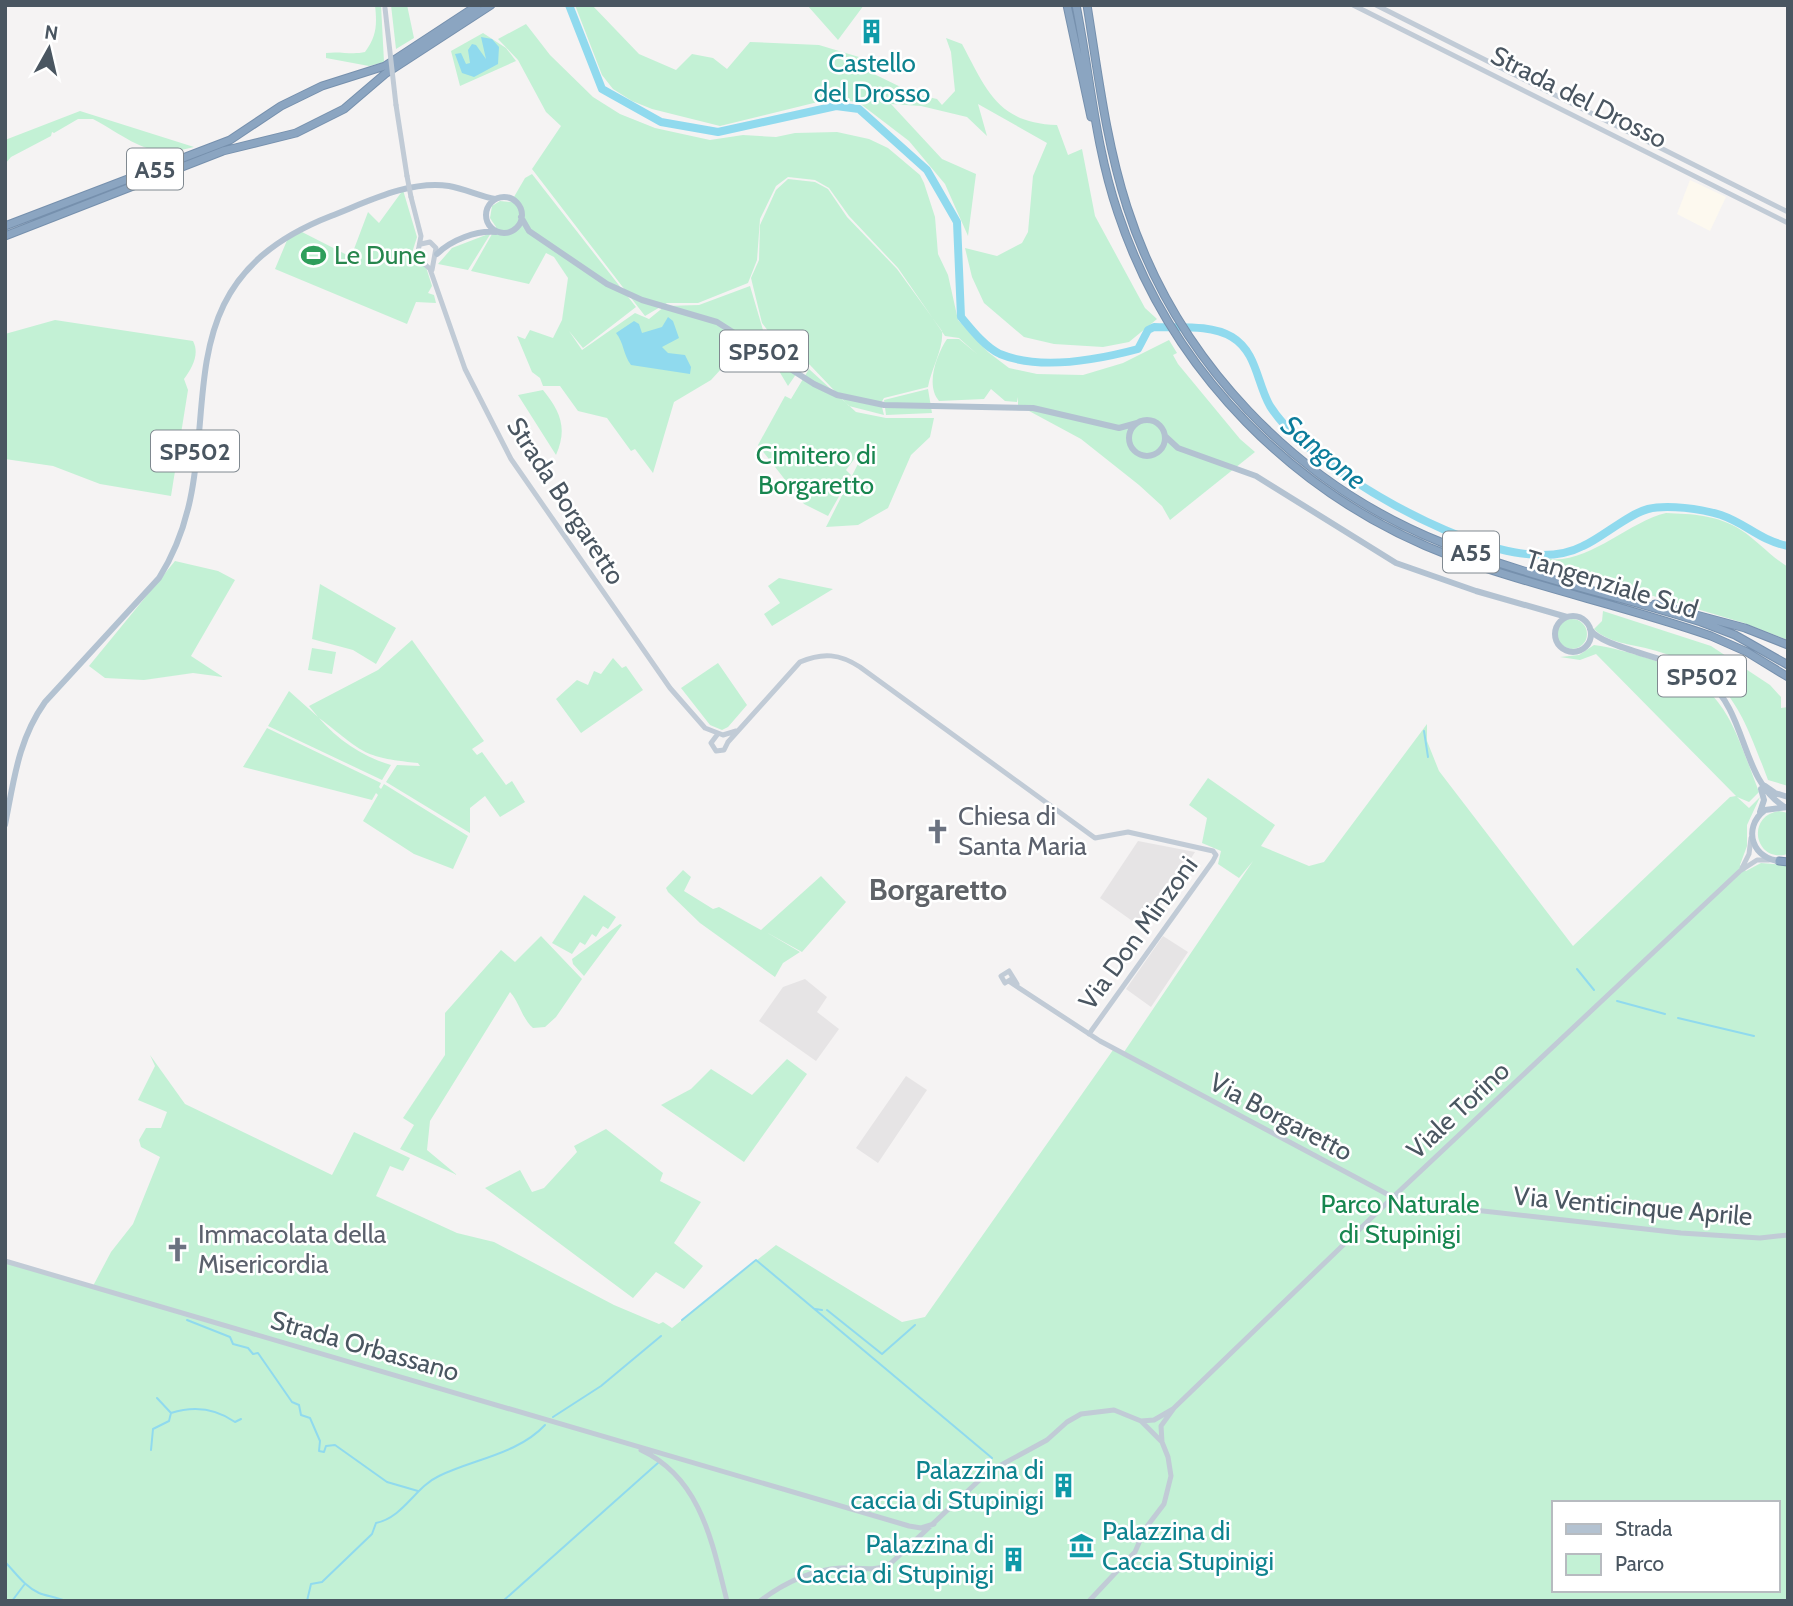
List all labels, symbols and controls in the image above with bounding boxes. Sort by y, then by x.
north arrow [14,14,84,84]
building icon: Castello del Drosso [858,17,886,45]
text: N [43,20,60,45]
street label: Strada del Drosso [1486,39,1672,155]
place label: Castello del Drosso [814,47,930,109]
road number: A55 [127,148,183,190]
place label: Le Dune [334,239,426,271]
sports icon: Le Dune [300,241,328,269]
road number: SP502 [720,330,808,372]
water label: Sangone [1275,408,1373,497]
street label: Strada Borgaretto [500,411,632,591]
road number: SP502 [151,430,239,472]
park label: Cimitero di Borgaretto [756,439,876,501]
road number: A55 [1443,532,1499,572]
street label: Tangenziale Sud [1522,543,1702,625]
road number: SP502 [1658,656,1746,696]
place label: Chiesa di Santa Maria [958,800,1087,862]
church icon: Chiesa di Santa Maria [924,817,952,845]
street label: Via Don Minzoni [1072,850,1204,1016]
district label: Borgaretto [869,871,1007,908]
street label: Viale Torino [1400,1054,1516,1166]
street label: Via Borgaretto [1204,1066,1358,1168]
street label: Via Venticinque Aprile [1512,1180,1754,1232]
park label: Parco Naturale di Stupinigi [1320,1188,1480,1250]
place label: Immacolata della Misericordia [198,1218,387,1280]
church icon: Immacolata della Misericordia [164,1235,192,1263]
street label: Strada Orbassano [267,1304,463,1388]
place label: Palazzina di caccia di Stupinigi [850,1454,1044,1516]
building icon: Palazzina di caccia di Stupinigi [1050,1471,1078,1499]
legend [1552,1501,1779,1592]
place label: Palazzina di Caccia Stupinigi [1102,1515,1274,1577]
text: Strada [1615,1516,1672,1541]
place label: Palazzina di Caccia di Stupinigi [796,1528,994,1590]
museum icon: Palazzina di Caccia Stupinigi [1068,1532,1096,1560]
building icon: Palazzina di Caccia di Stupinigi [1000,1545,1028,1573]
text: Parco [1615,1551,1664,1576]

